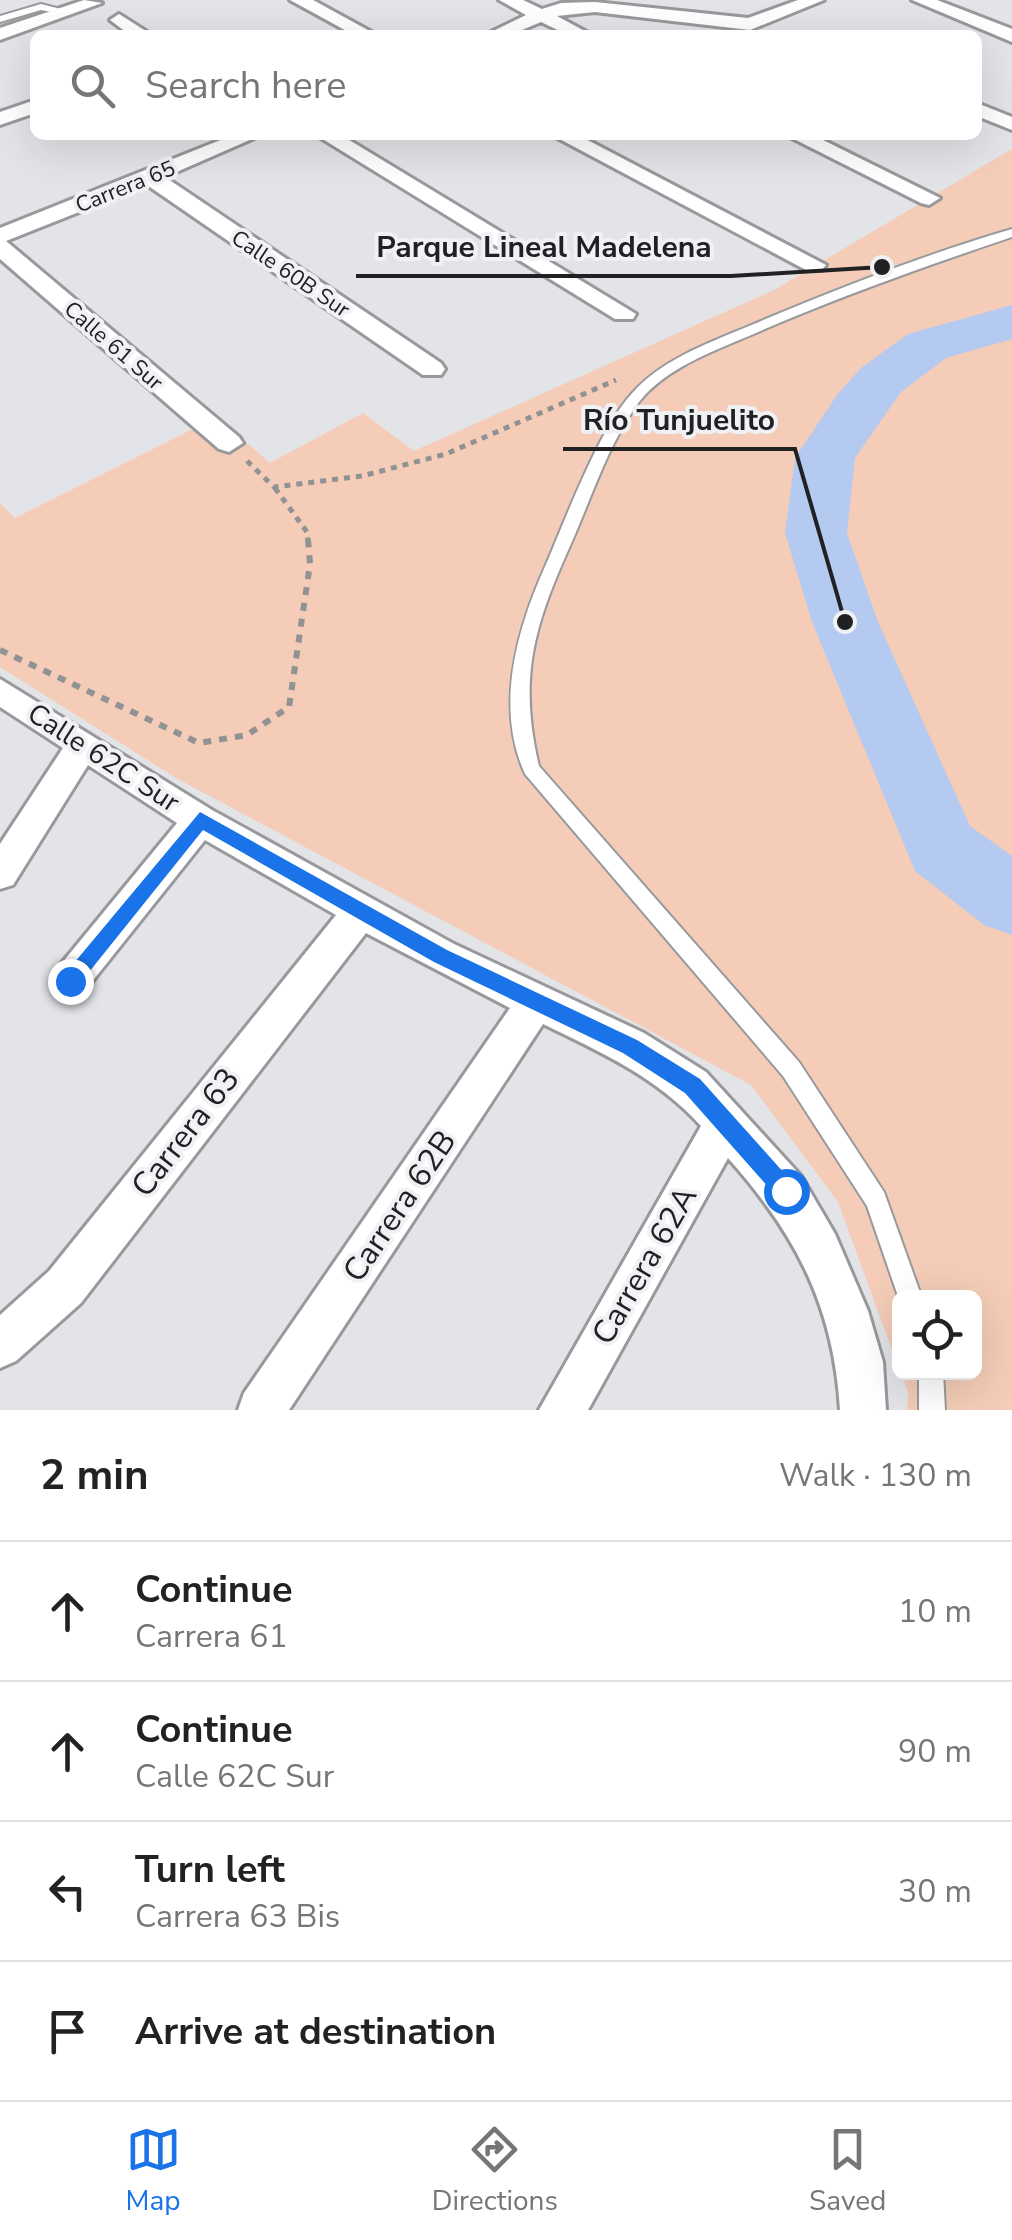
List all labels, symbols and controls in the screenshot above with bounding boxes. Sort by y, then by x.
search box [30,30,982,140]
icon: search [65,58,120,113]
text: Search here [145,60,346,111]
street label: Carrera 65 [71,153,180,220]
callout: Parque Lineal Madelena [356,216,731,276]
street label: Calle 60B Sur [225,223,356,325]
text: Parque Lineal Madelena [376,227,712,268]
street label: Calle 61 Sur [57,294,169,397]
callout: Río Tunjuelito [563,389,795,449]
text: Río Tunjuelito [583,400,775,441]
street label: Calle 62C Sur [20,694,187,821]
route end [48,959,94,1005]
street label: Carrera 63 [121,1059,249,1206]
street label: Carrera 62B [333,1122,466,1291]
route start [764,1169,810,1215]
street label: Carrera 62A [582,1178,707,1352]
map controls [892,1290,982,1380]
button: locate [892,1290,982,1380]
text: 2 min [40,1447,149,1504]
text: Walk · 130 m [779,1454,972,1497]
text: Continue [135,1564,293,1615]
icon: ahead [40,1584,95,1639]
text: 10 m [898,1590,972,1633]
text: Carrera 61 [135,1615,288,1658]
text: Continue [135,1704,293,1755]
icon: ahead [40,1724,95,1779]
text: 90 m [898,1730,972,1773]
text: Calle 62C Sur [135,1755,334,1798]
text: Turn left [135,1844,285,1895]
icon: left [40,1864,95,1919]
text: 30 m [898,1870,972,1913]
text: Carrera 63 Bis [135,1895,340,1938]
icon: arrive [40,2004,95,2059]
text: Arrive at destination [135,2006,496,2057]
tab: Map [126,2122,181,2220]
tab: Directions [432,2122,558,2220]
tab: Saved [809,2122,886,2220]

